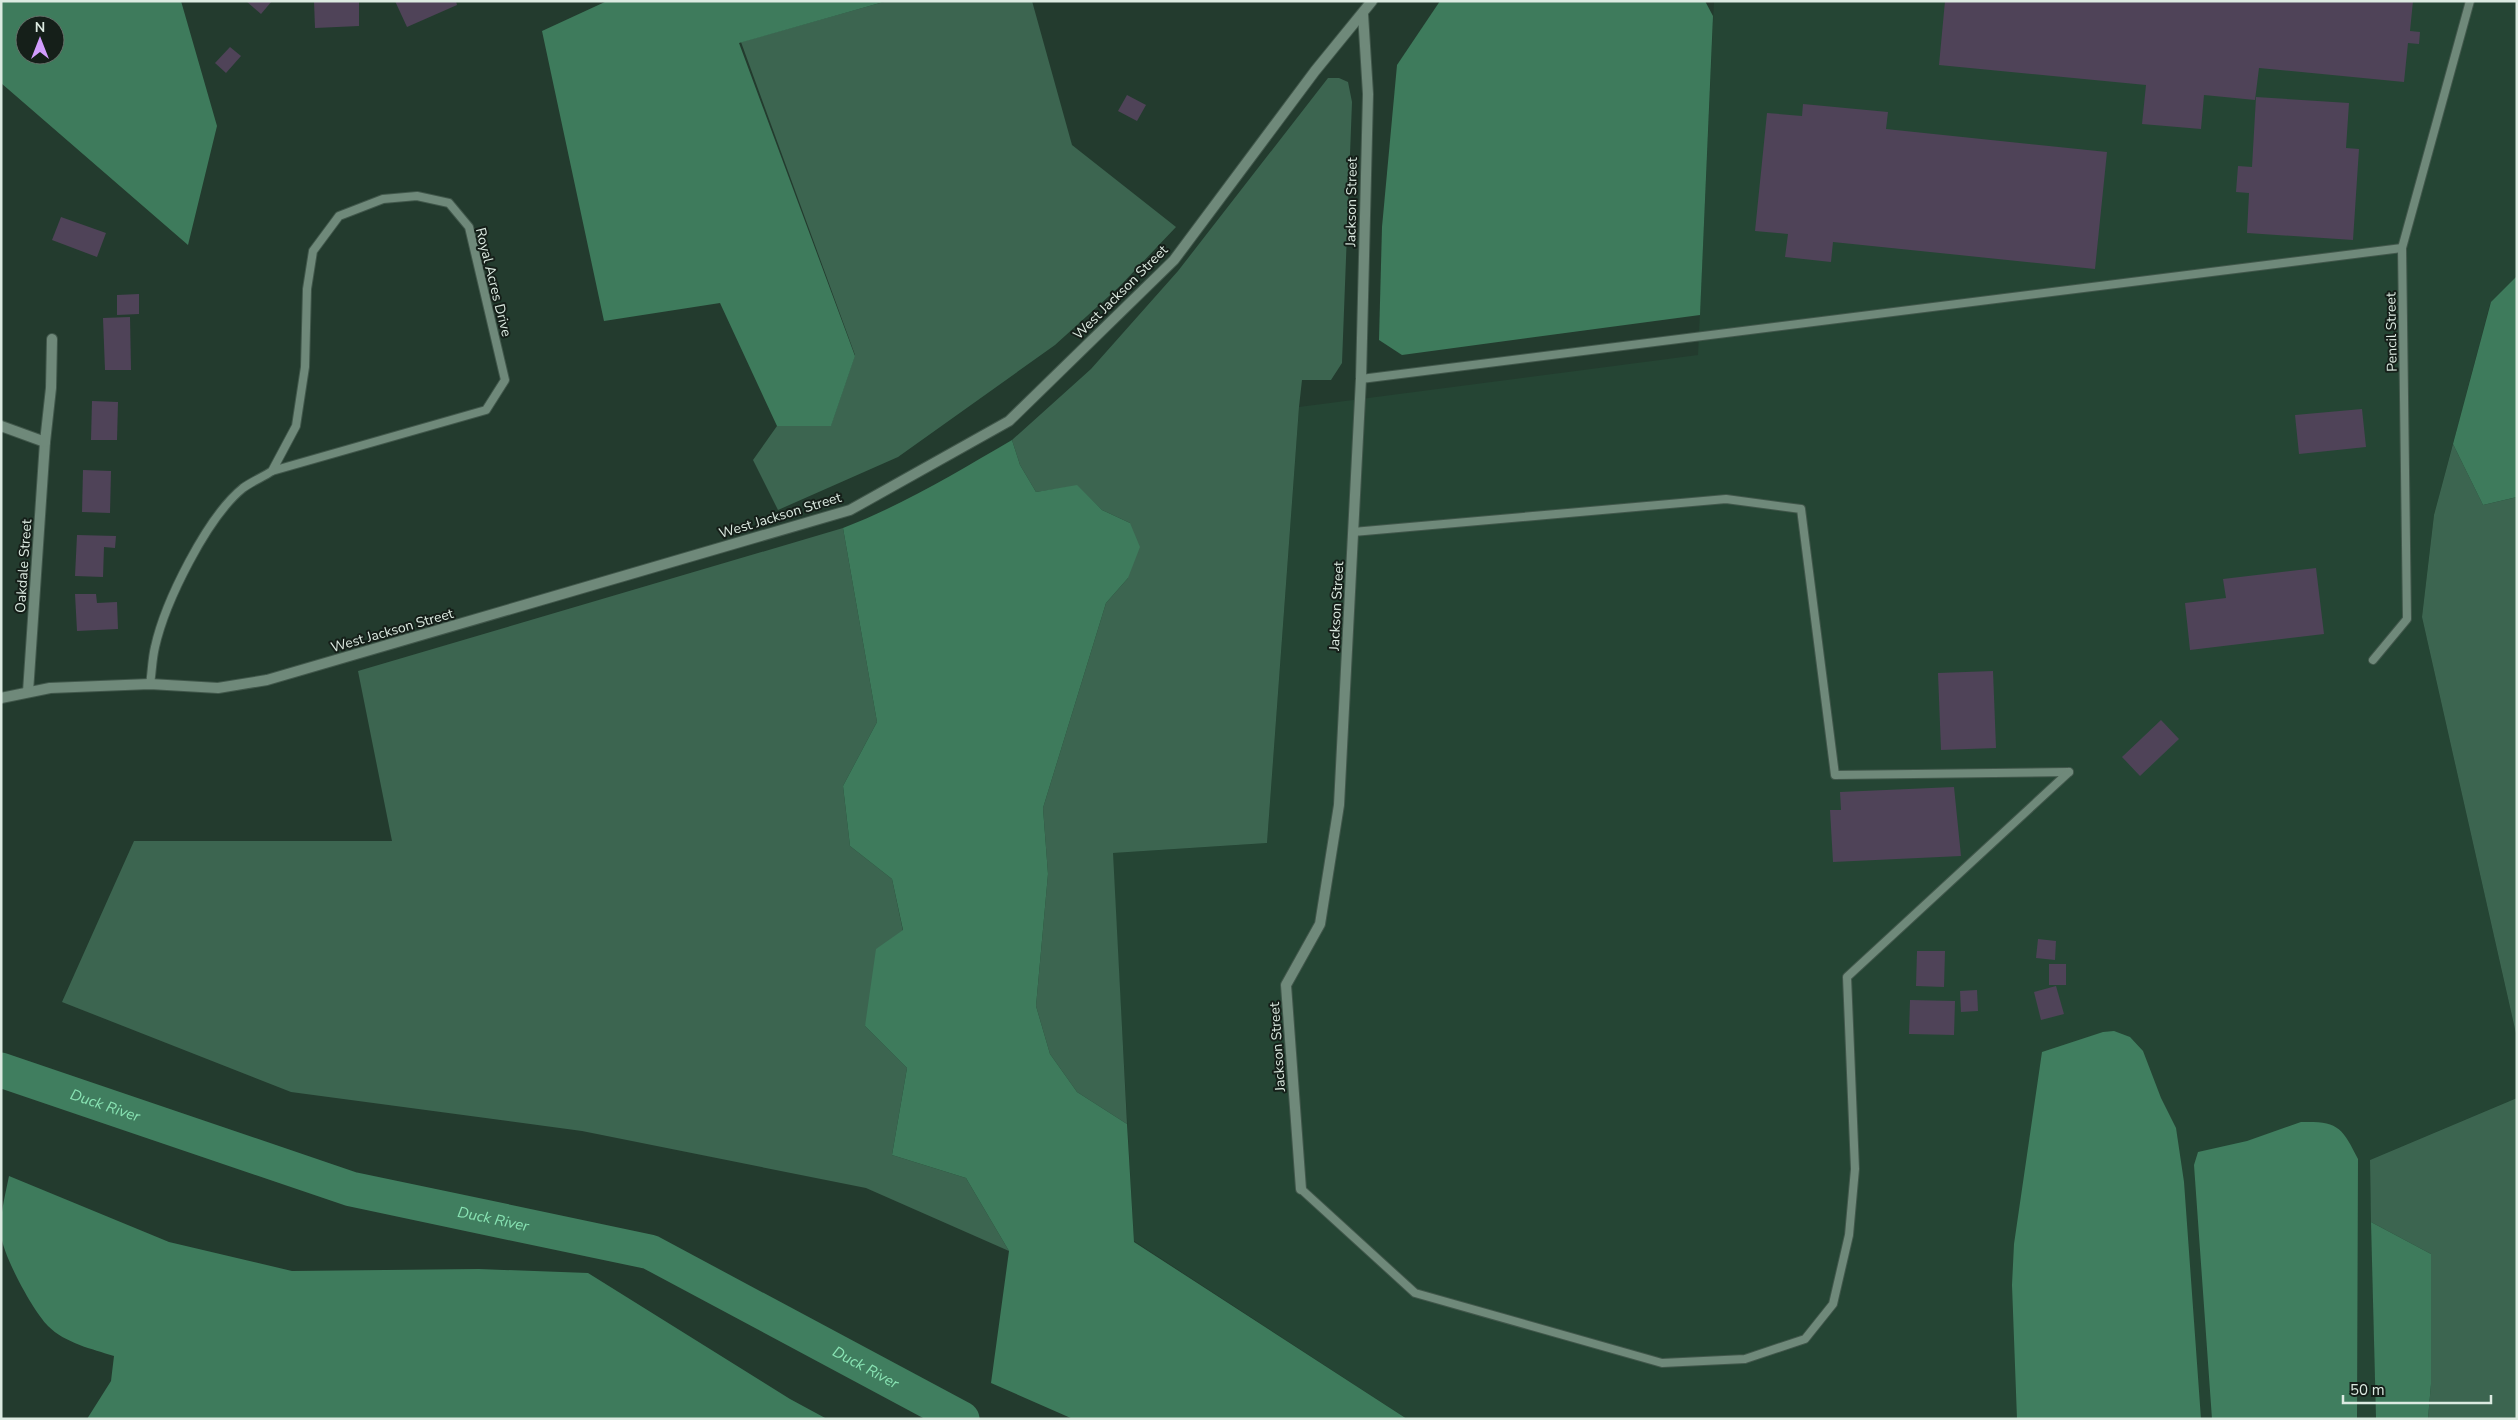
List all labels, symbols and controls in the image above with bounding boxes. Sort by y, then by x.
north arrow [15,15,65,65]
text: N [35,18,45,37]
street label: Jackson Street [1341,157,1362,248]
street label: Royal Acres Drive [471,226,516,339]
street label: West Jackson Street [1069,241,1172,344]
street label: Pencil Street [2381,292,2402,372]
street label: West Jackson Street [717,488,844,543]
street label: Oakdale Street [11,518,36,614]
street label: Jackson Street [1325,561,1348,652]
street label: West Jackson Street [329,604,456,657]
street label: Jackson Street [1265,1002,1290,1093]
water label: Duck River [68,1084,143,1127]
water label: Duck River [456,1202,531,1236]
water label: Duck River [829,1342,903,1394]
scale bar [2343,1372,2490,1404]
text: 50 m [2350,1380,2385,1400]

